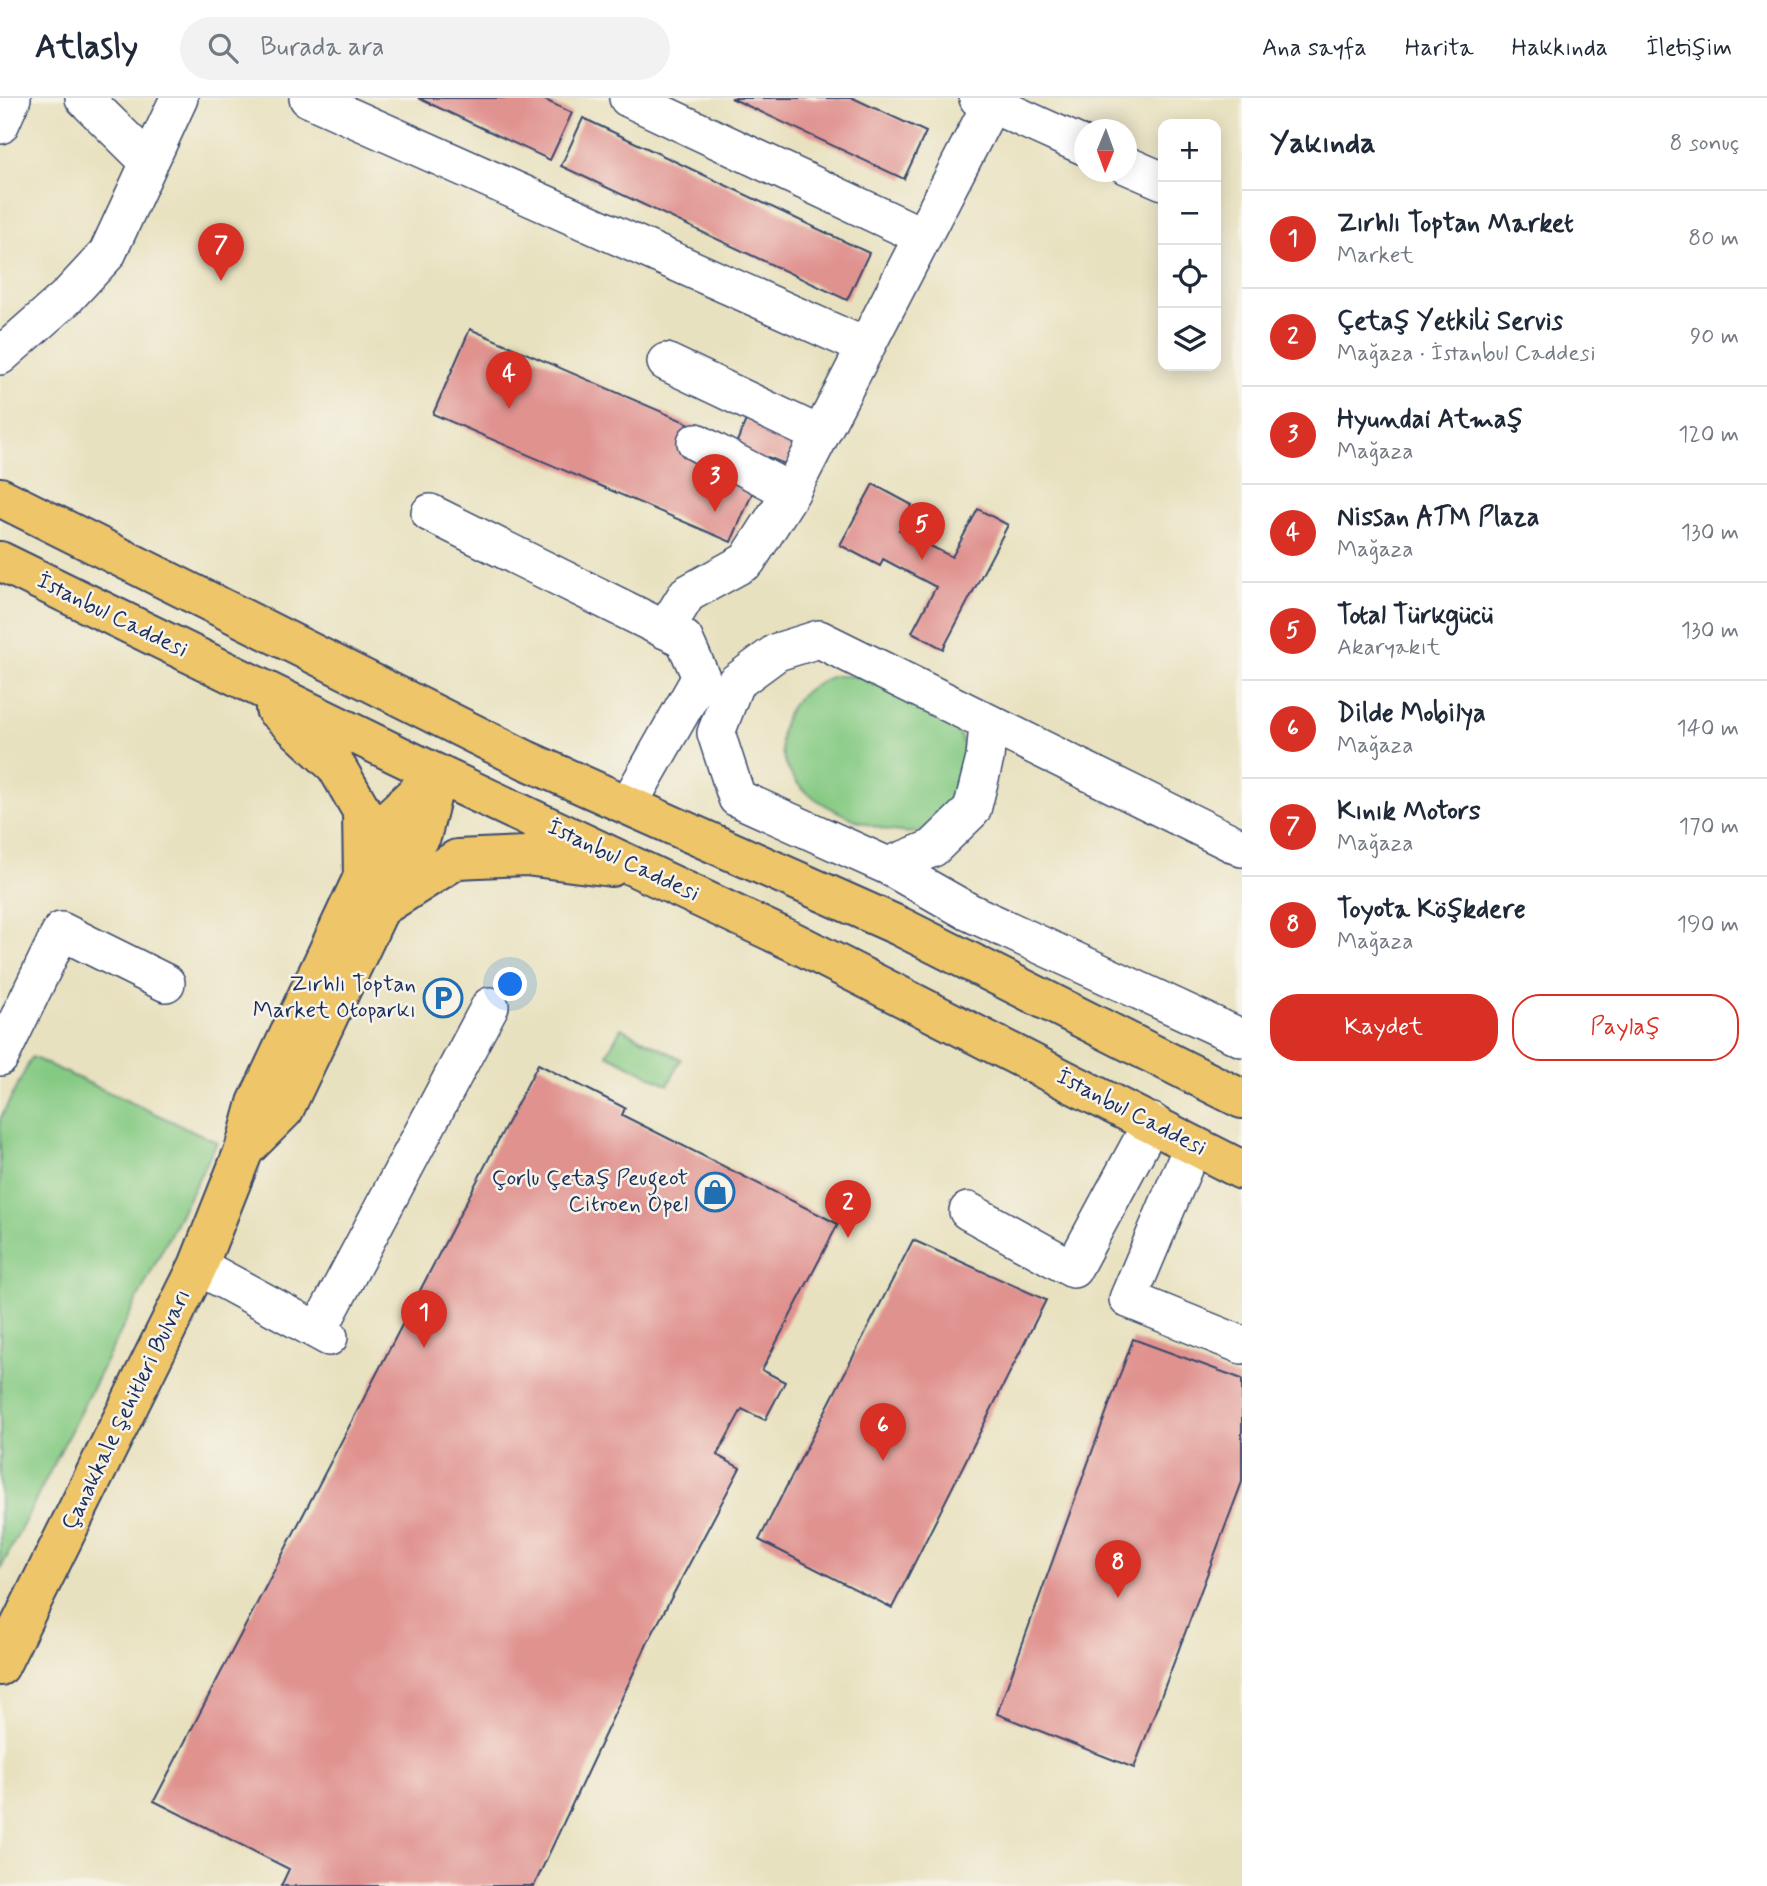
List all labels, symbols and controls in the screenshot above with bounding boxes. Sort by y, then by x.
search box [180,17,670,80]
text: Atlasly [35,26,138,70]
icon: search [204,29,242,67]
text: Burada ara [260,31,385,65]
text: Ana sayfa [1262,33,1367,64]
text: Harita [1405,33,1474,64]
text: Hakkında [1512,33,1608,64]
text: İletişim [1646,33,1732,64]
north arrow [1074,119,1137,182]
map controls [1158,119,1221,371]
button: + [1158,119,1221,182]
text: Yakında [1270,124,1376,163]
text: 8 sonuç [1670,129,1739,159]
button: − [1158,182,1221,245]
text: Zırhlı Toptan Market [1337,207,1574,241]
pin: 7 [198,223,244,281]
text: 1 [1288,224,1298,254]
text: 80 m [1688,224,1739,254]
text: Market [1337,241,1414,271]
button: locate [1158,245,1221,308]
text: Çetaş Yetkili Servis [1337,305,1563,339]
button: layers [1158,308,1221,371]
text: 2 [1287,322,1299,352]
text: 90 m [1690,322,1739,352]
text: Mağaza · İstanbul Caddesi [1337,339,1596,369]
pin: 4 [486,351,532,409]
text: Hyundai Atmaş [1337,403,1523,437]
text: 3 [1288,420,1298,450]
text: 120 m [1678,420,1739,450]
text: Mağaza [1337,437,1413,467]
pin: 3 [692,454,738,512]
text: Nissan ATM Plaza [1337,501,1540,535]
pin: 5 [899,502,945,560]
text: 4 [1286,518,1300,548]
text: 130 m [1681,518,1739,548]
text: Mağaza [1337,535,1413,565]
street label: İstanbul Caddesi [31,566,193,666]
text: Total Türkgücü [1337,599,1493,633]
text: 5 [1286,616,1300,646]
text: 130 m [1681,616,1739,646]
text: Akaryakıt [1337,633,1440,663]
text: Dilde Mobilya [1337,697,1486,731]
text: 6 [1287,714,1299,744]
text: 140 m [1676,714,1739,744]
text: Mağaza [1337,731,1413,761]
text: Kınık Motors [1337,795,1481,829]
text: 7 [1286,812,1300,842]
text: 170 m [1679,812,1739,842]
street label: İstanbul Caddesi [542,813,704,909]
text: Mağaza [1337,829,1413,859]
text: Toyota Köşkdere [1337,893,1526,927]
text: 8 [1287,910,1299,940]
text: 190 m [1677,910,1739,940]
text: Mağaza [1337,927,1413,957]
your location [493,967,527,1001]
place label: Zırhlı Toptan Market Otoparkı [253,970,416,1026]
parking icon: Zırhlı Toptan Market Otoparkı [422,977,464,1019]
button: Kaydet [1270,994,1498,1061]
button: Paylaş [1512,994,1739,1061]
street label: İstanbul Caddesi [1051,1062,1211,1164]
place label: Çorlu Çetaş Peugeot Citroen Opel [491,1164,688,1220]
shop icon: Çorlu Çetaş Peugeot Citroen Opel [694,1171,736,1213]
pin: 2 [825,1180,871,1238]
street label: Çanakkale Şehitleri Bulvarı [55,1284,199,1536]
pin: 1 [401,1290,447,1348]
pin: 6 [860,1403,906,1461]
pin: 8 [1095,1540,1141,1598]

